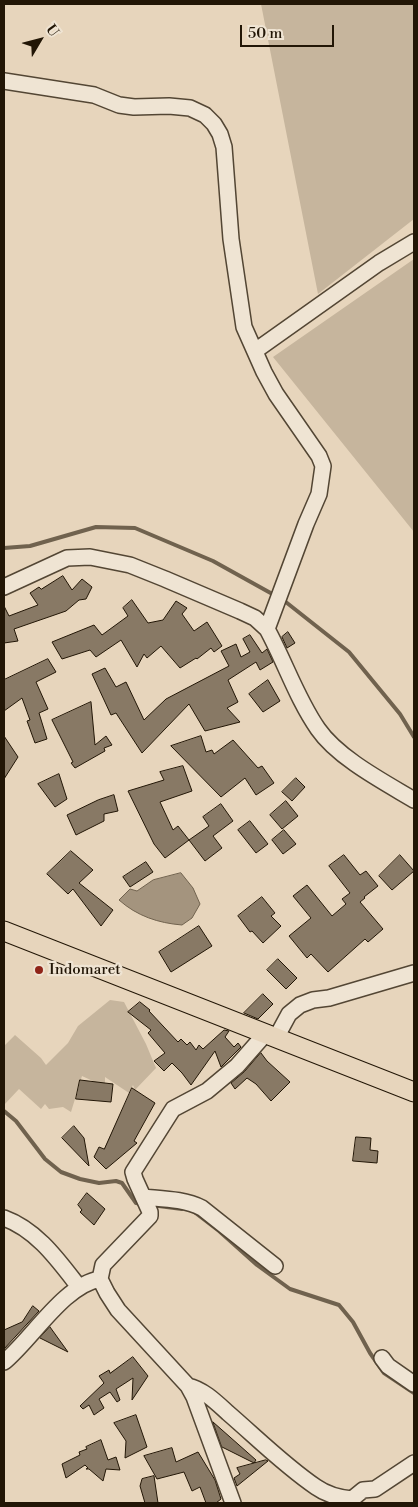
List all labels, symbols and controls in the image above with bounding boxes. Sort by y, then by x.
north arrow [15,15,65,65]
scale bar [243,15,337,47]
text: U [42,21,62,41]
text: 50 m [248,24,282,43]
place label: Indomaret [49,961,121,979]
marker: Indomaret [33,964,45,976]

